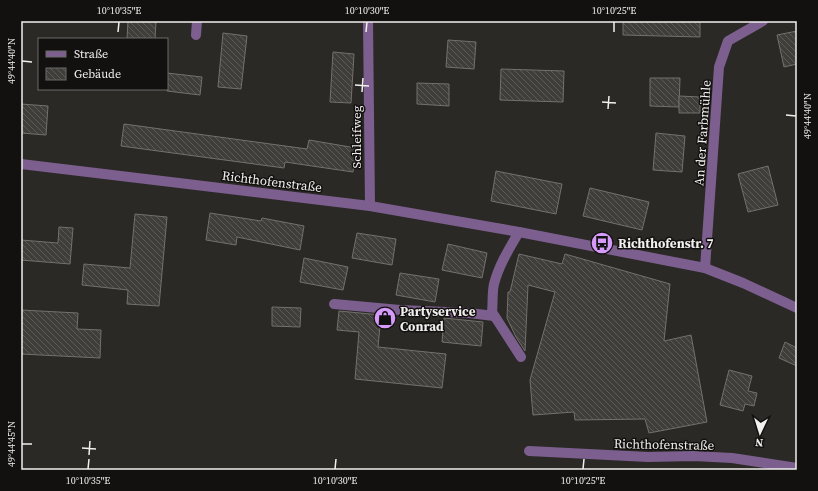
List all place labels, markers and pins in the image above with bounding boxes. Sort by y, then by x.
bus stop icon: Richthofenstr. 7 [589,230,615,256]
place label: Richthofenstr. 7 [618,235,714,252]
place label: Partyservice Conrad [400,303,476,335]
shop icon: Partyservice Conrad [372,305,398,331]

